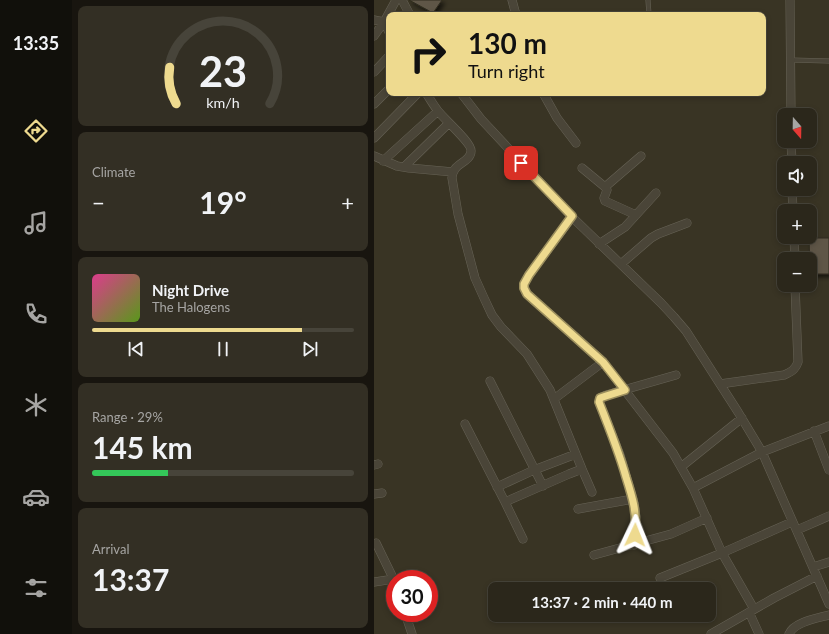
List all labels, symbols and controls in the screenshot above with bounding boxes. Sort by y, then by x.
text: 130 m [468,26,547,60]
icon: right [402,28,454,80]
text: 13:35 [13,32,59,54]
text: 23 [199,46,247,96]
text: Turn right [468,60,545,82]
text: km/h [206,93,240,110]
north arrow [777,108,817,148]
map controls [777,108,817,292]
icon: directions [22,117,50,145]
pin [504,146,538,180]
icon: arrive [510,152,532,174]
button: sound [777,156,817,196]
text: Climate [92,164,135,180]
text: 19° [199,184,247,220]
text: − [92,189,105,216]
text: + [341,189,354,216]
button: + [777,204,817,244]
icon: music [22,209,50,237]
button: − [777,252,817,292]
text: Night Drive [152,281,229,299]
text: The Halogens [152,299,230,315]
icon: phone [22,300,50,328]
icon: previous [125,338,147,360]
icon: pause [212,338,234,360]
icon: next [299,338,321,360]
icon: climate [22,391,50,419]
text: Range · 29% [92,409,163,425]
text: 145 km [92,429,193,465]
icon: car [22,483,50,511]
position arrow [614,514,656,556]
text: Arrival [92,541,129,557]
text: 13:37 [92,561,169,597]
speed limit sign: 30 [386,570,438,622]
icon: filters [22,574,50,602]
text: 13:37 · 2 min · 440 m [532,593,672,611]

